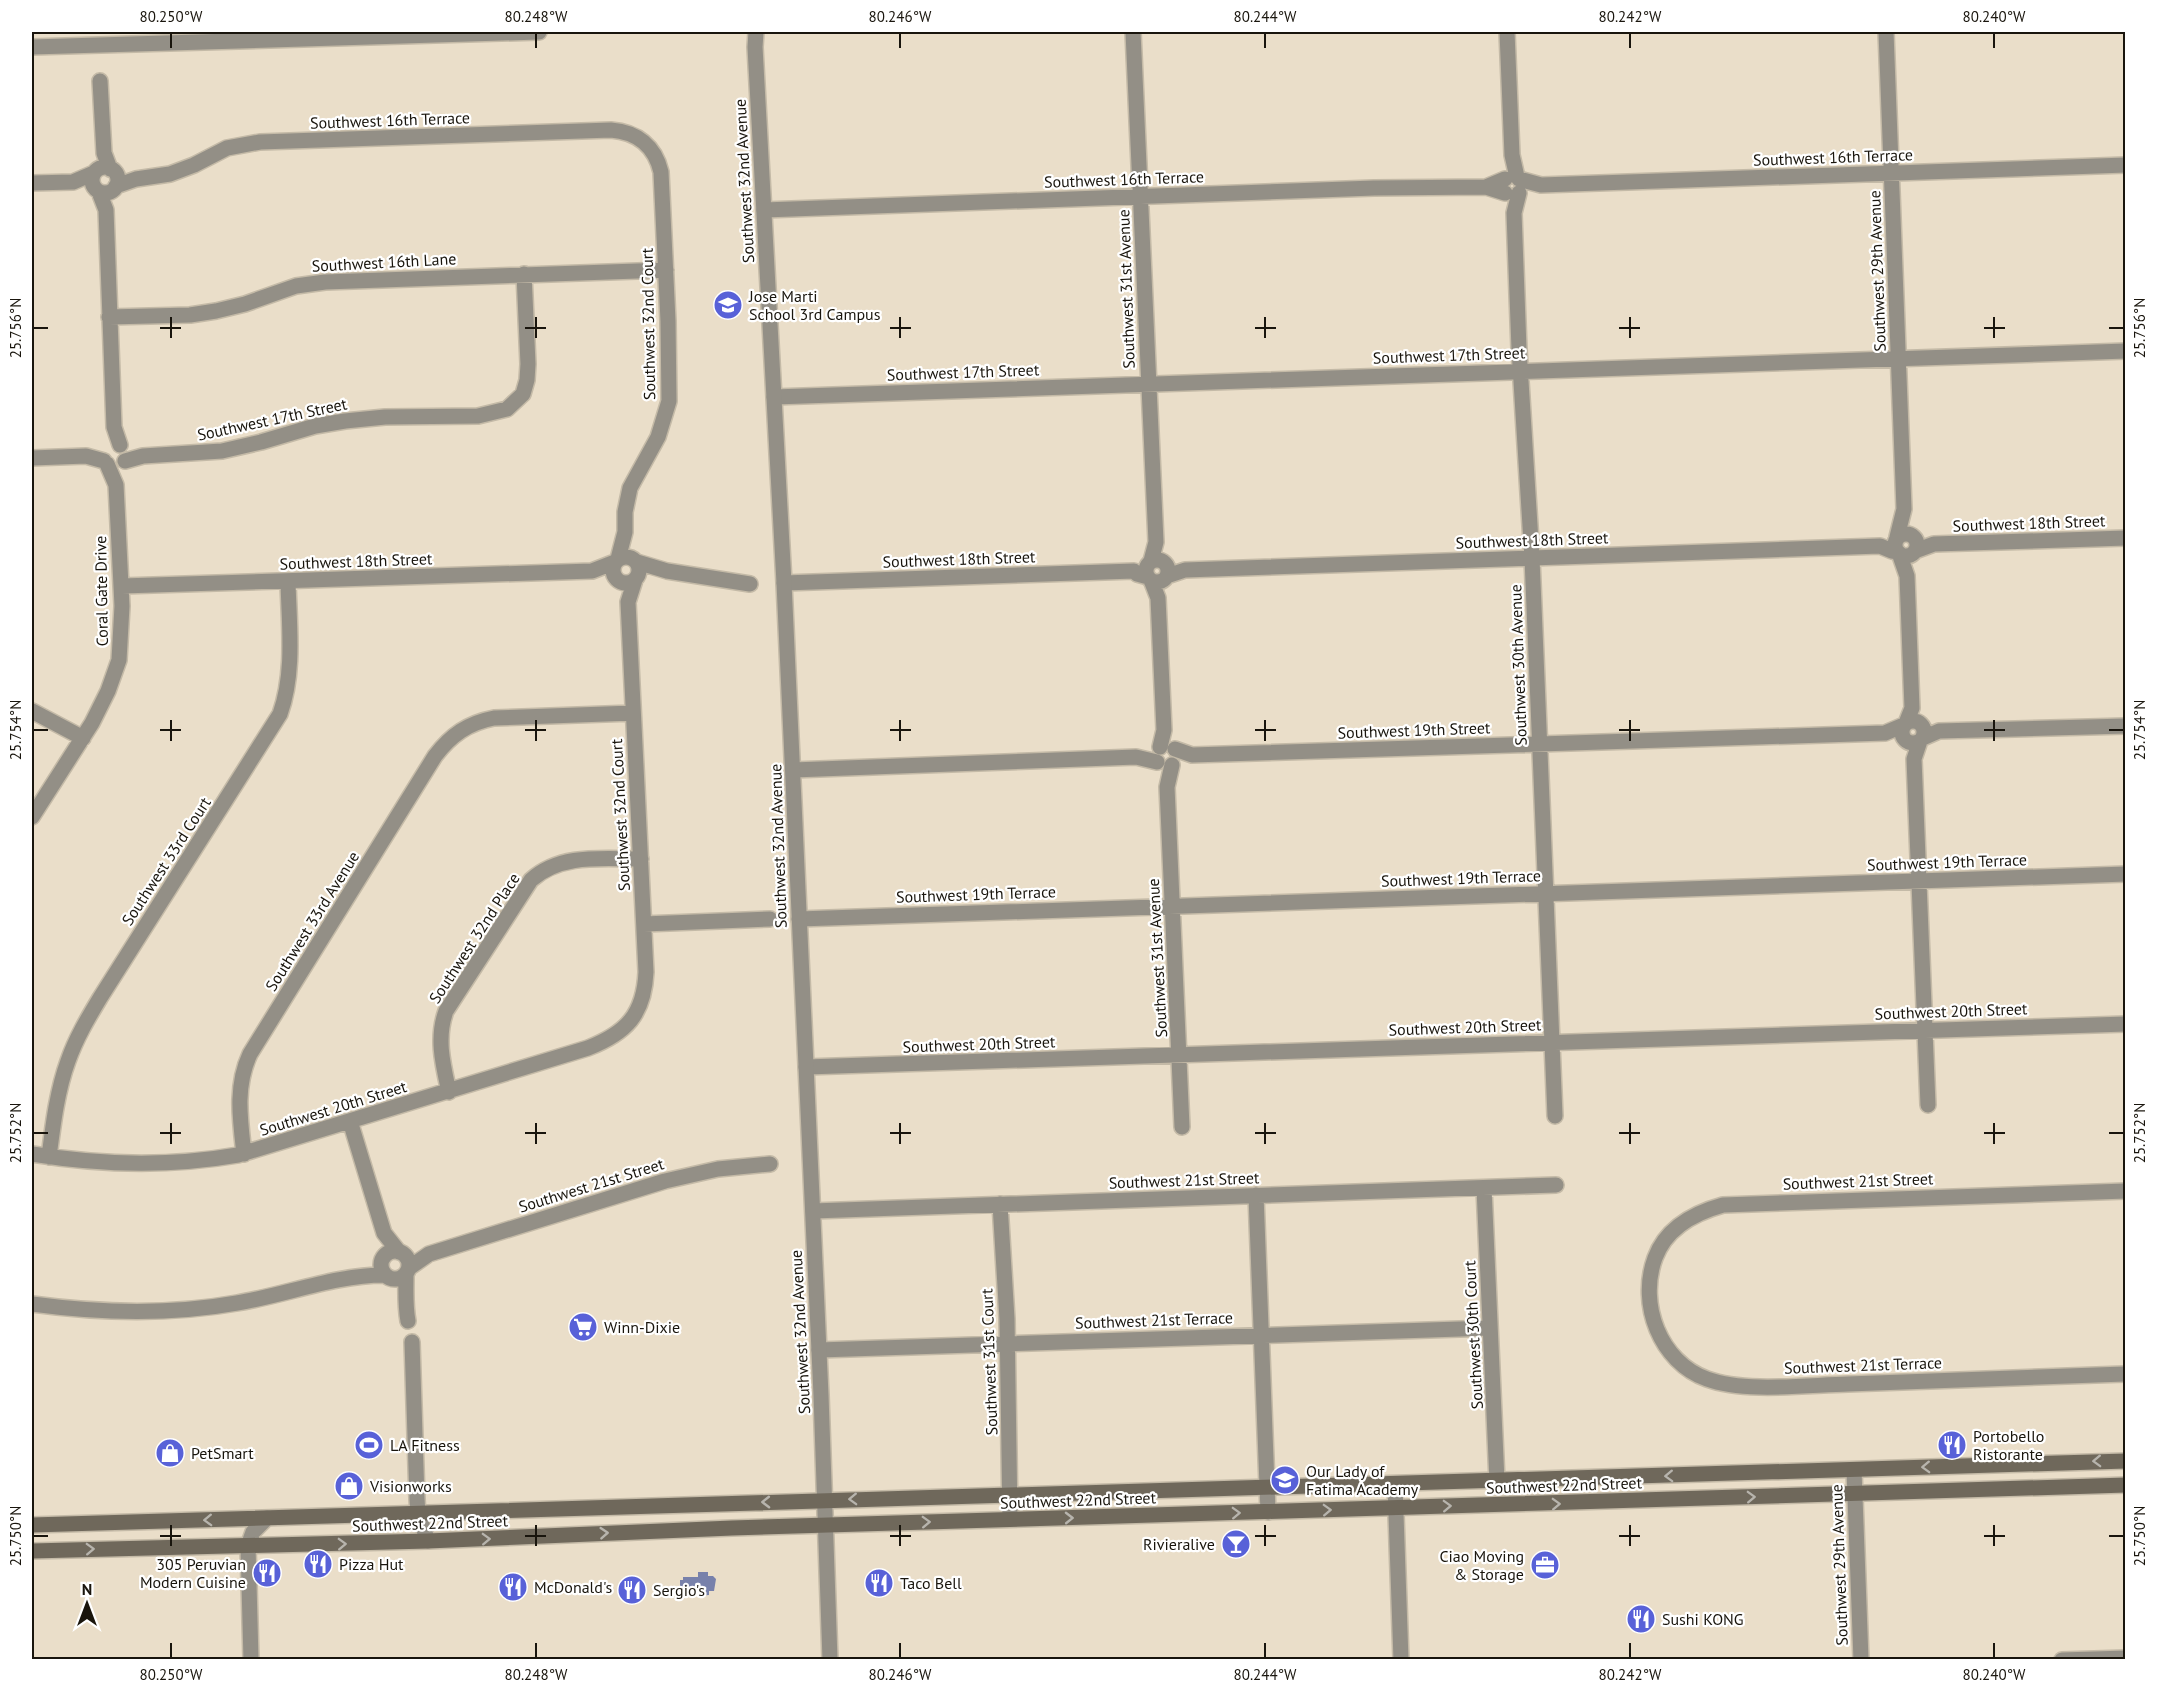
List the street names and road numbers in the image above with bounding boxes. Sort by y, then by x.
street label: Southwest 32nd Avenue [730,98,758,264]
street label: Southwest 16th Terrace [310,107,470,133]
street label: Southwest 16th Terrace [1753,144,1913,170]
street label: Southwest 16th Terrace [1044,166,1204,192]
street label: Southwest 29th Avenue [1864,190,1890,352]
street label: Southwest 31st Avenue [1113,209,1139,369]
street label: Southwest 32nd Court [637,247,659,400]
street label: Southwest 16th Lane [311,248,457,276]
street label: Southwest 17th Street [1373,342,1526,368]
street label: Southwest 17th Street [887,359,1040,385]
street label: Southwest 17th Street [195,393,349,445]
street label: Southwest 18th Street [1952,510,2106,536]
street label: Southwest 18th Street [1455,527,1609,553]
street label: Coral Gate Drive [90,535,112,647]
street label: Southwest 18th Street [882,546,1036,572]
street label: Southwest 18th Street [279,548,433,574]
street label: Southwest 30th Avenue [1505,584,1531,746]
street label: Southwest 19th Street [1337,717,1491,743]
street label: Southwest 32nd Court [606,738,634,892]
street label: Southwest 32nd Avenue [765,763,791,929]
street label: Southwest 33rd Court [117,793,215,929]
street label: Southwest 33rd Avenue [261,847,363,995]
street label: Southwest 19th Terrace [1867,849,2027,875]
street label: Southwest 19th Terrace [1381,865,1541,891]
street label: Southwest 32nd Place [424,869,524,1007]
street label: Southwest 31st Avenue [1143,878,1171,1038]
street label: Southwest 19th Terrace [896,881,1056,907]
street label: Southwest 20th Street [1874,998,2028,1024]
street label: Southwest 20th Street [1388,1014,1542,1040]
street label: Southwest 20th Street [902,1031,1056,1057]
street label: Southwest 20th Street [257,1076,410,1140]
street label: Southwest 21st Street [516,1153,667,1217]
street label: Southwest 21st Street [1108,1167,1260,1193]
street label: Southwest 21st Street [1782,1168,1934,1194]
street label: Southwest 32nd Avenue [786,1249,814,1415]
street label: Southwest 30th Court [1459,1259,1487,1410]
street label: Southwest 31st Court [976,1288,1002,1436]
street label: Southwest 21st Terrace [1075,1307,1233,1333]
street label: Southwest 21st Terrace [1784,1352,1942,1378]
street label: Southwest 22nd Street [1486,1472,1643,1498]
street label: Southwest 29th Avenue [1826,1484,1852,1646]
street label: Southwest 22nd Street [1000,1487,1157,1513]
street label: Southwest 22nd Street [352,1510,509,1536]

